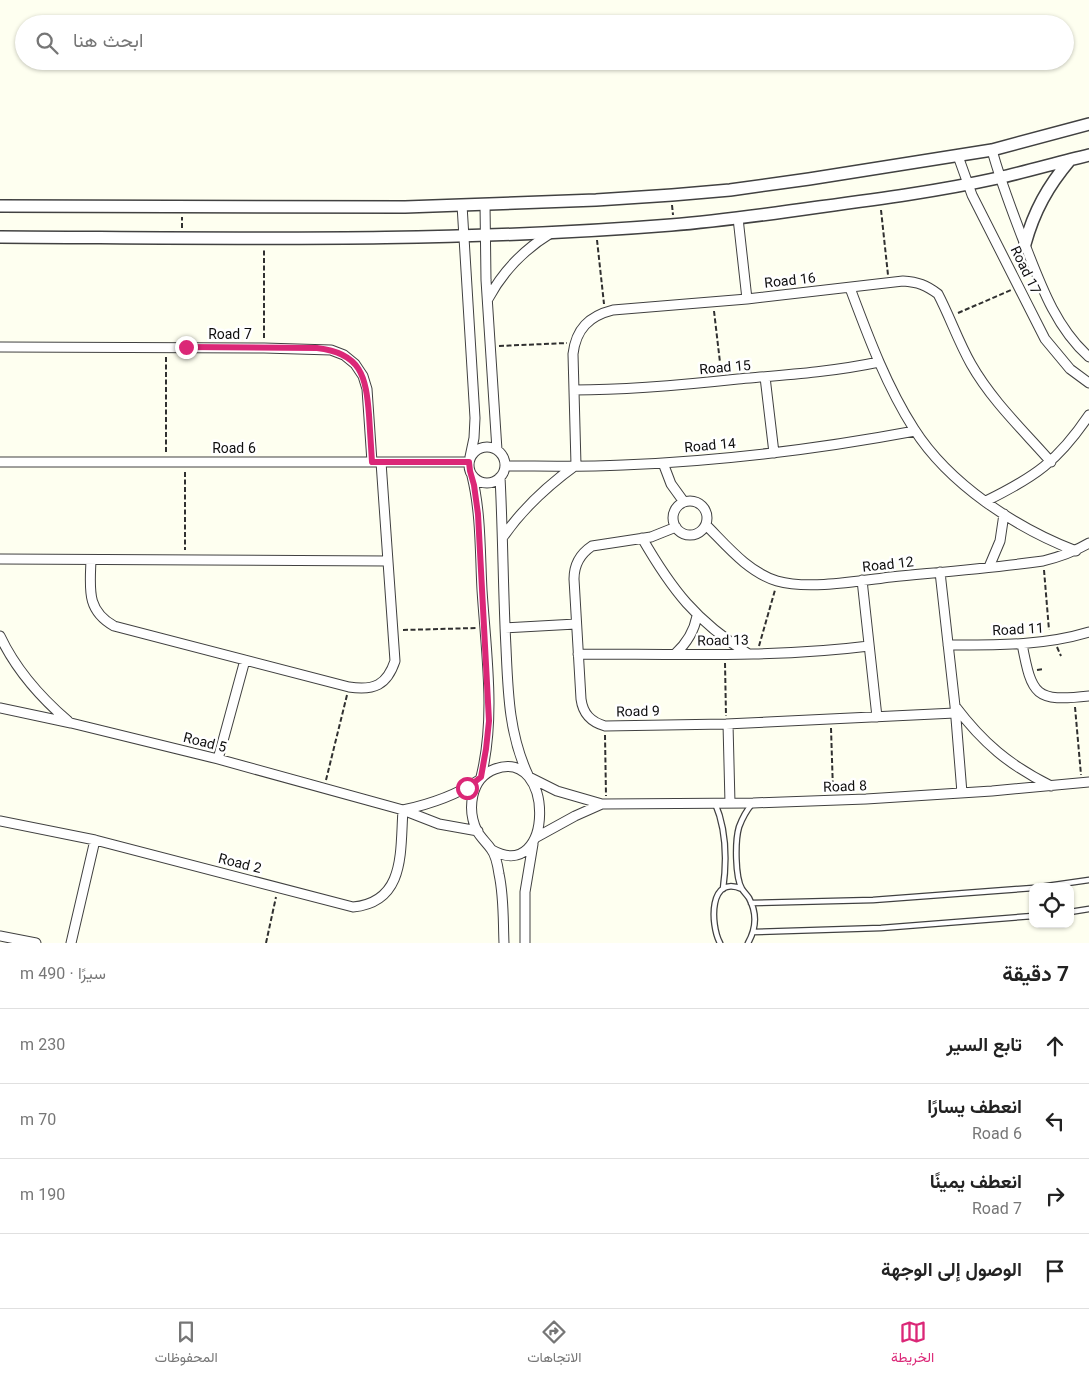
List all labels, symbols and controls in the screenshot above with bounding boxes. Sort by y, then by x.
search box [15,15,1074,70]
text: ابحث هنا [73,28,143,57]
icon: search [33,29,61,57]
street label: Road 17 [1003,243,1045,299]
street label: Road 16 [763,268,817,296]
street label: Road 7 [208,325,252,347]
route end [175,336,198,359]
street label: Road 15 [699,356,752,382]
street label: Road 14 [684,434,737,460]
street label: Road 6 [212,439,256,461]
street label: Road 12 [861,552,915,580]
street label: Road 11 [992,619,1044,643]
street label: Road 13 [697,631,749,653]
street label: Road 9 [616,702,660,724]
street label: Road 5 [181,728,229,760]
street label: Road 8 [823,776,867,800]
route start [456,777,479,800]
street label: Road 2 [216,849,264,881]
map controls [1029,883,1074,928]
button: locate [1029,883,1074,928]
text: 7 دقيقة [1002,959,1069,992]
text: سيرًا · 490 m [20,963,106,988]
text: تابع السير [946,1032,1022,1061]
icon: ahead [1041,1032,1069,1060]
text: 230 m [20,1034,65,1059]
text: انعطف يسارًا [927,1094,1022,1123]
icon: left [1041,1107,1069,1135]
text: 70 m [20,1109,56,1134]
text: Road 6 [972,1123,1022,1148]
text: انعطف يمينًا [930,1169,1022,1198]
icon: right [1041,1182,1069,1210]
text: 190 m [20,1184,65,1209]
text: Road 7 [972,1198,1022,1223]
text: الوصول إلى الوجهة [881,1257,1022,1286]
icon: arrive [1041,1257,1069,1285]
tab: المحفوظات [155,1318,218,1370]
tab: الاتجاهات [527,1318,582,1370]
tab: الخريطة [891,1318,934,1370]

